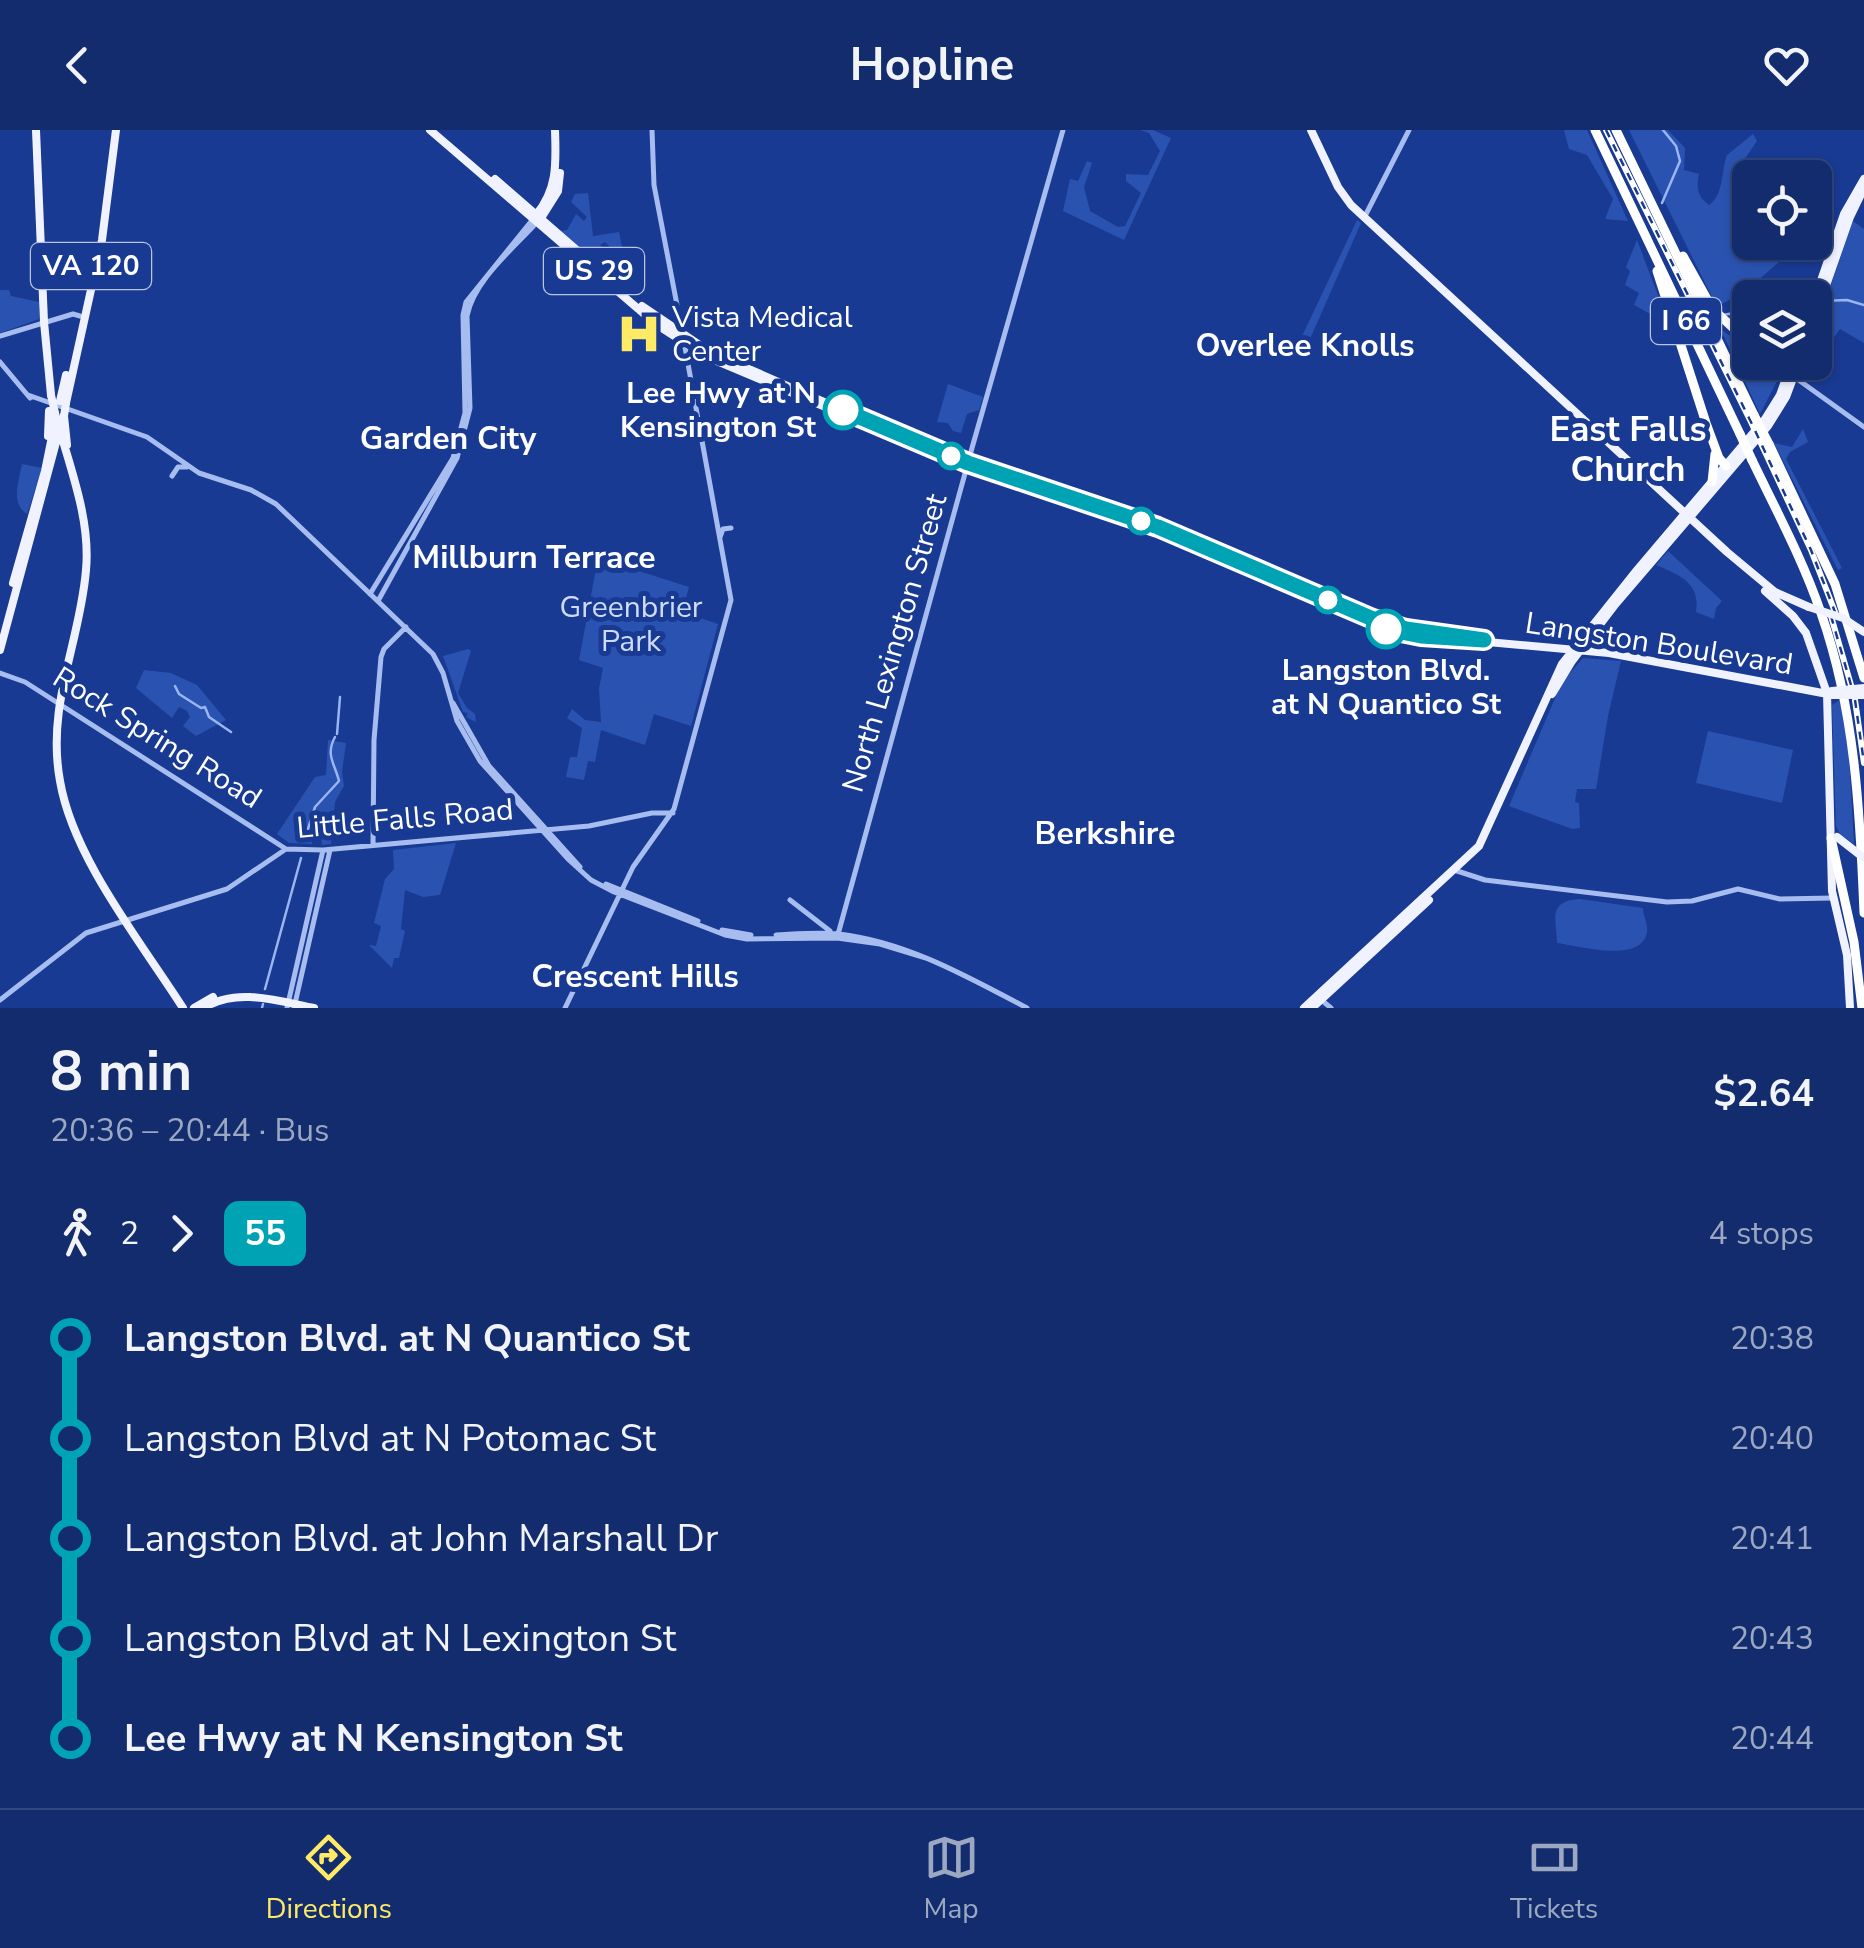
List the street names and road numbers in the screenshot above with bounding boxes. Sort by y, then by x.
road number: VA 120 [31,243,151,289]
road number: US 29 [544,248,644,294]
road number: I 66 [1651,298,1721,344]
street label: North Lexington Street [833,489,957,797]
street label: Langston Boulevard [1522,603,1796,685]
street label: Rock Spring Road [45,657,269,819]
street label: Little Falls Road [295,789,515,849]

